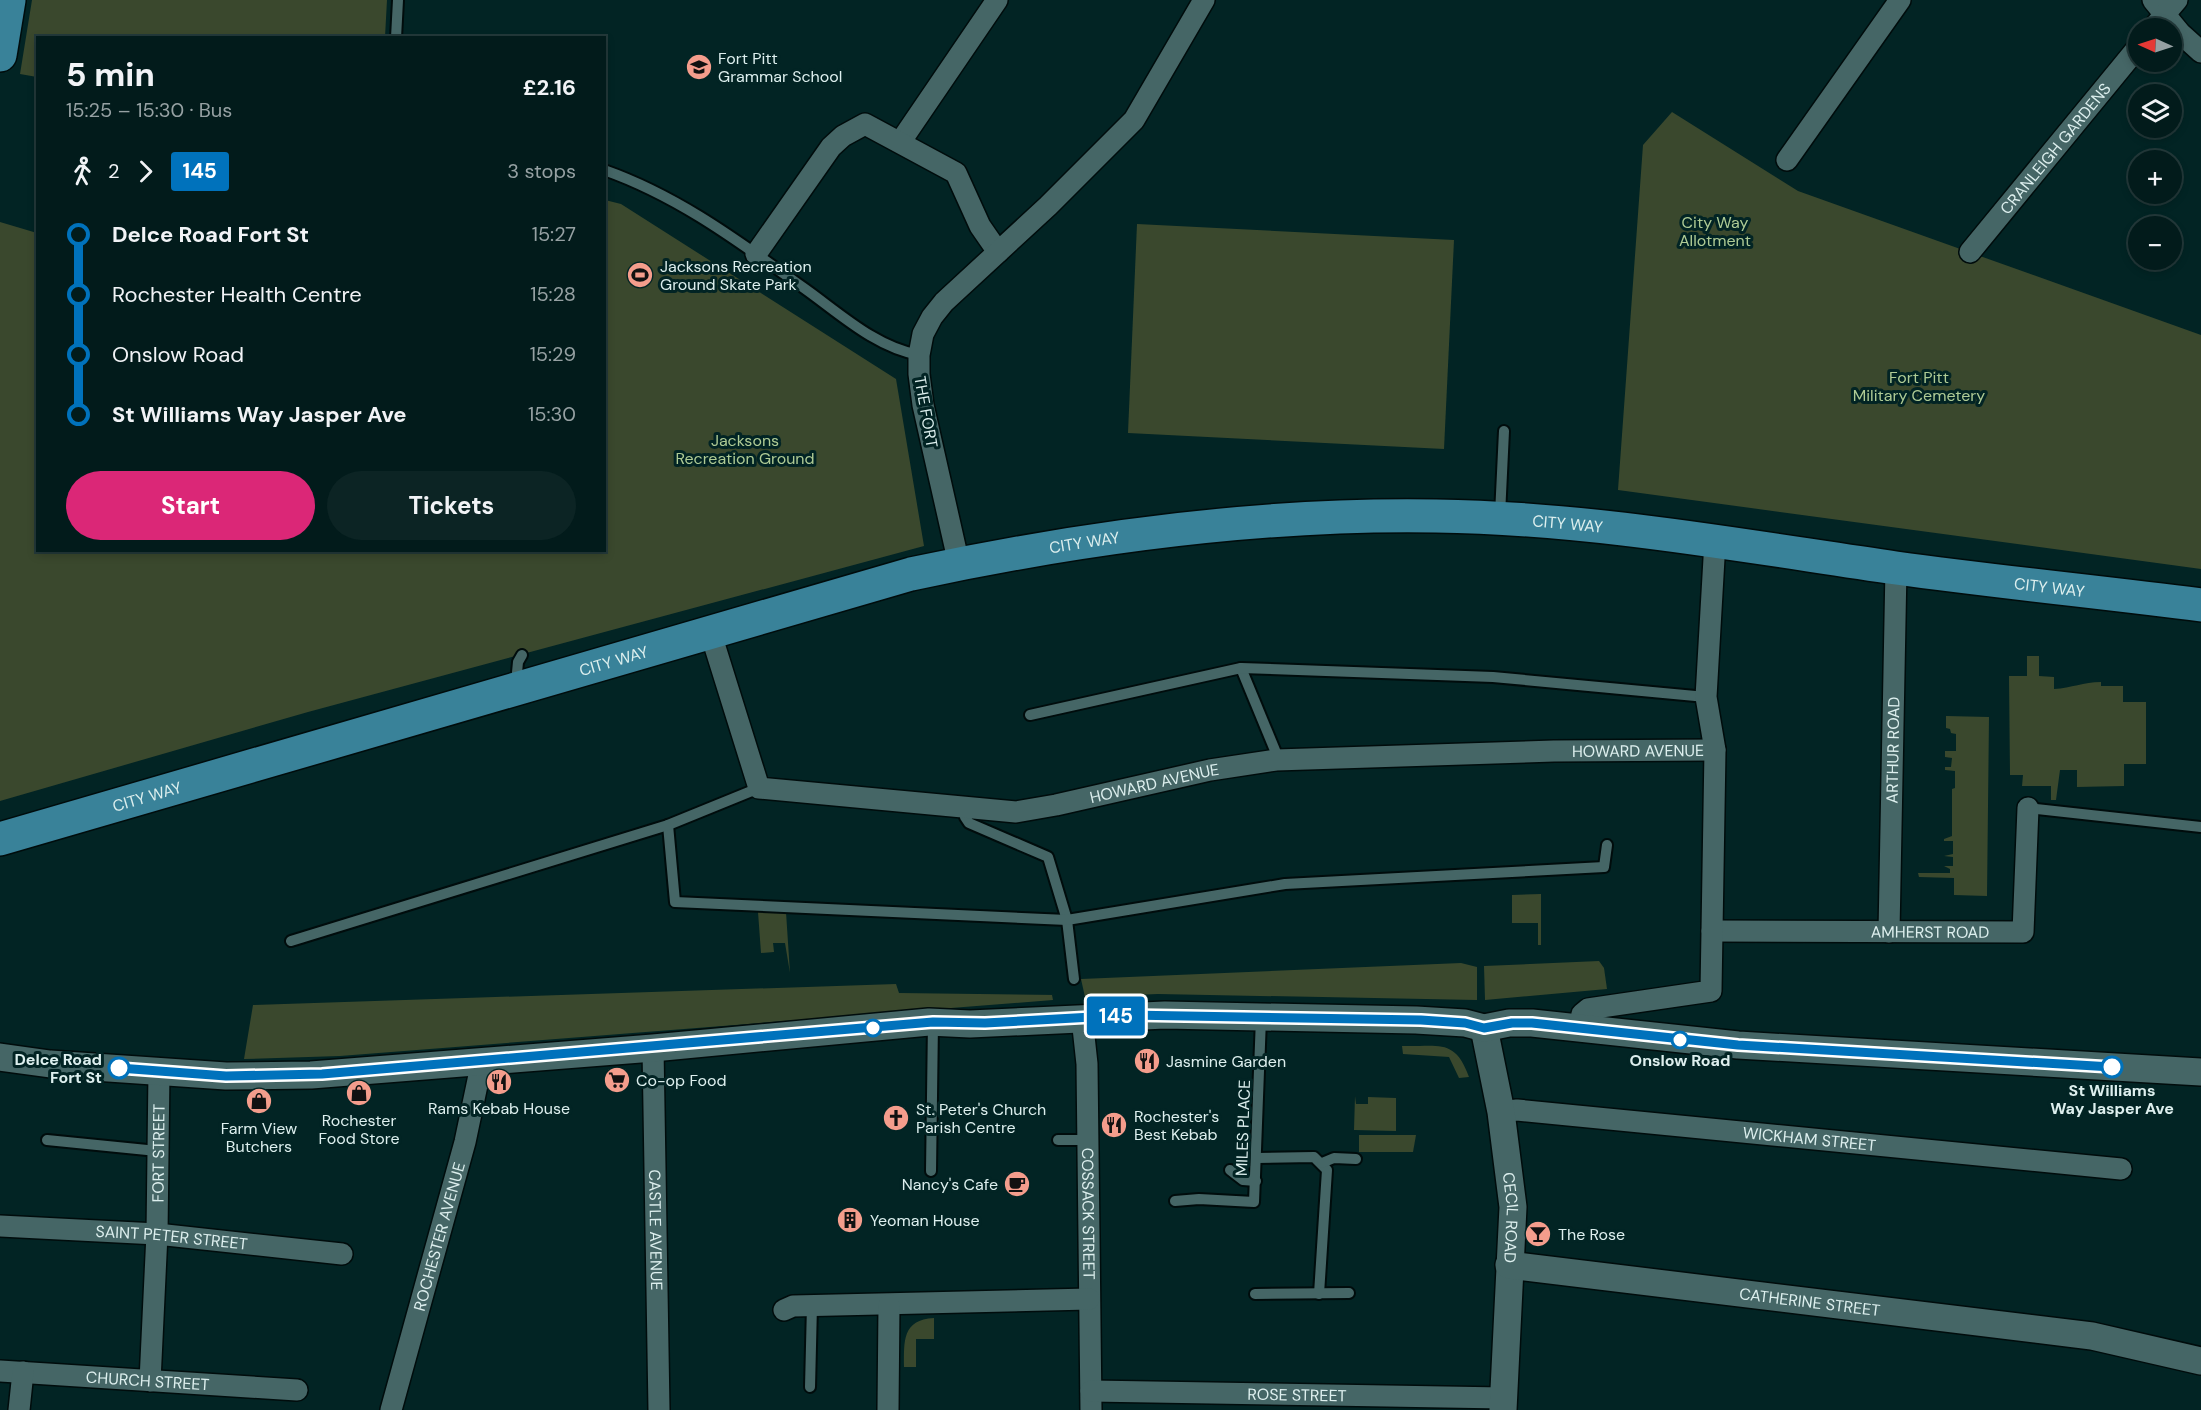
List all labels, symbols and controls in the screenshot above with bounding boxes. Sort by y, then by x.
north arrow [2128,18,2182,72]
map controls [2128,18,2182,270]
place label: Fort Pitt Grammar School [718,48,842,87]
school or university icon: Fort Pitt Grammar School [684,52,714,82]
text: 5 min [66,53,155,96]
text: £2.16 [523,73,576,102]
street label: CRANLEIGH GARDENS [1995,78,2115,218]
button: layers [2128,84,2182,138]
text: 15:25 – 15:30 · Bus [66,97,232,123]
button: + [2128,150,2182,204]
icon: walk [66,155,99,188]
icon: forward [129,155,162,188]
text: 145 [183,157,217,185]
text: 2 [108,158,120,184]
text: 3 stops [507,158,576,184]
park label: City Way Allotment [1679,212,1751,251]
button: − [2128,216,2182,270]
text: Delce Road Fort St [112,220,309,249]
text: 15:27 [532,221,576,247]
place label: Jacksons Recreation Ground Skate Park [660,256,812,295]
sports icon: Jacksons Recreation Ground Skate Park [625,260,655,290]
text: Rochester Health Centre [112,280,362,309]
text: 15:28 [530,281,576,307]
text: Onslow Road [112,340,244,369]
text: 15:29 [530,341,576,367]
park label: Fort Pitt Military Cemetery [1853,367,1985,406]
street label: THE FORT [909,374,943,450]
text: St Williams Way Jasper Ave [112,400,407,429]
text: 15:30 [528,401,576,427]
park label: Jacksons Recreation Ground [675,430,815,469]
button: Start [66,471,315,540]
button: Tickets [327,471,576,540]
street label: CITY WAY [1532,510,1604,537]
street label: CITY WAY [1048,526,1121,558]
street label: CITY WAY [2013,572,2086,601]
street label: CITY WAY [577,641,651,681]
street label: ARTHUR ROAD [1881,696,1904,804]
street label: HOWARD AVENUE [1572,740,1704,761]
street label: HOWARD AVENUE [1088,758,1220,808]
street label: CITY WAY [110,776,184,816]
street label: AMHERST ROAD [1871,921,1989,942]
line badge: 145 [1082,996,1150,1036]
text: 145 [1099,1002,1133,1030]
unlabelled marker [864,1019,882,1037]
marker: Onslow Road [1671,1031,1689,1049]
restaurant icon: Jasmine Garden [1132,1046,1162,1076]
place label: Delce Road Fort St [14,1049,102,1088]
place label: Onslow Road [1630,1050,1730,1071]
place label: Jasmine Garden [1166,1051,1286,1072]
marker: St Williams Way Jasper Ave [2101,1056,2123,1078]
marker: Delce Road Fort St [108,1057,130,1079]
supermarket icon: Co-op Food [602,1065,632,1095]
restaurant icon: Rams Kebab House [484,1067,514,1097]
place label: Co-op Food [636,1070,727,1091]
shop icon: Rochester Food Store [344,1078,374,1108]
street label: MILES PLACE [1231,1079,1255,1177]
place label: St Williams Way Jasper Ave [2050,1080,2174,1119]
shop icon: Farm View Butchers [244,1086,274,1116]
place label: Rams Kebab House [428,1098,570,1119]
place label: St. Peter's Church Parish Centre [916,1099,1046,1138]
church icon: St. Peter's Church Parish Centre [881,1103,911,1133]
street label: FORT STREET [147,1104,169,1202]
place label: Rochester's Best Kebab [1134,1106,1219,1145]
place label: Rochester Food Store [318,1110,400,1149]
restaurant icon: Rochester's Best Kebab [1099,1110,1129,1140]
place label: Farm View Butchers [221,1118,297,1157]
street label: WICKHAM STREET [1742,1122,1877,1156]
street label: COSSACK STREET [1077,1148,1100,1280]
street label: ROCHESTER AVENUE [408,1160,469,1313]
street label: CASTLE AVENUE [645,1169,668,1291]
cafe icon: Nancy's Cafe [1002,1169,1032,1199]
street label: CECIL ROAD [1498,1171,1524,1264]
place label: Nancy's Cafe [902,1174,998,1195]
building icon: Yeoman House [835,1205,865,1235]
place label: Yeoman House [870,1210,980,1231]
bar icon: The Rose [1523,1219,1553,1249]
street label: SAINT PETER STREET [95,1220,249,1254]
place label: The Rose [1558,1224,1625,1245]
street label: CATHERINE STREET [1738,1283,1881,1321]
street label: CHURCH STREET [85,1366,210,1395]
street label: ROSE STREET [1247,1383,1347,1406]

